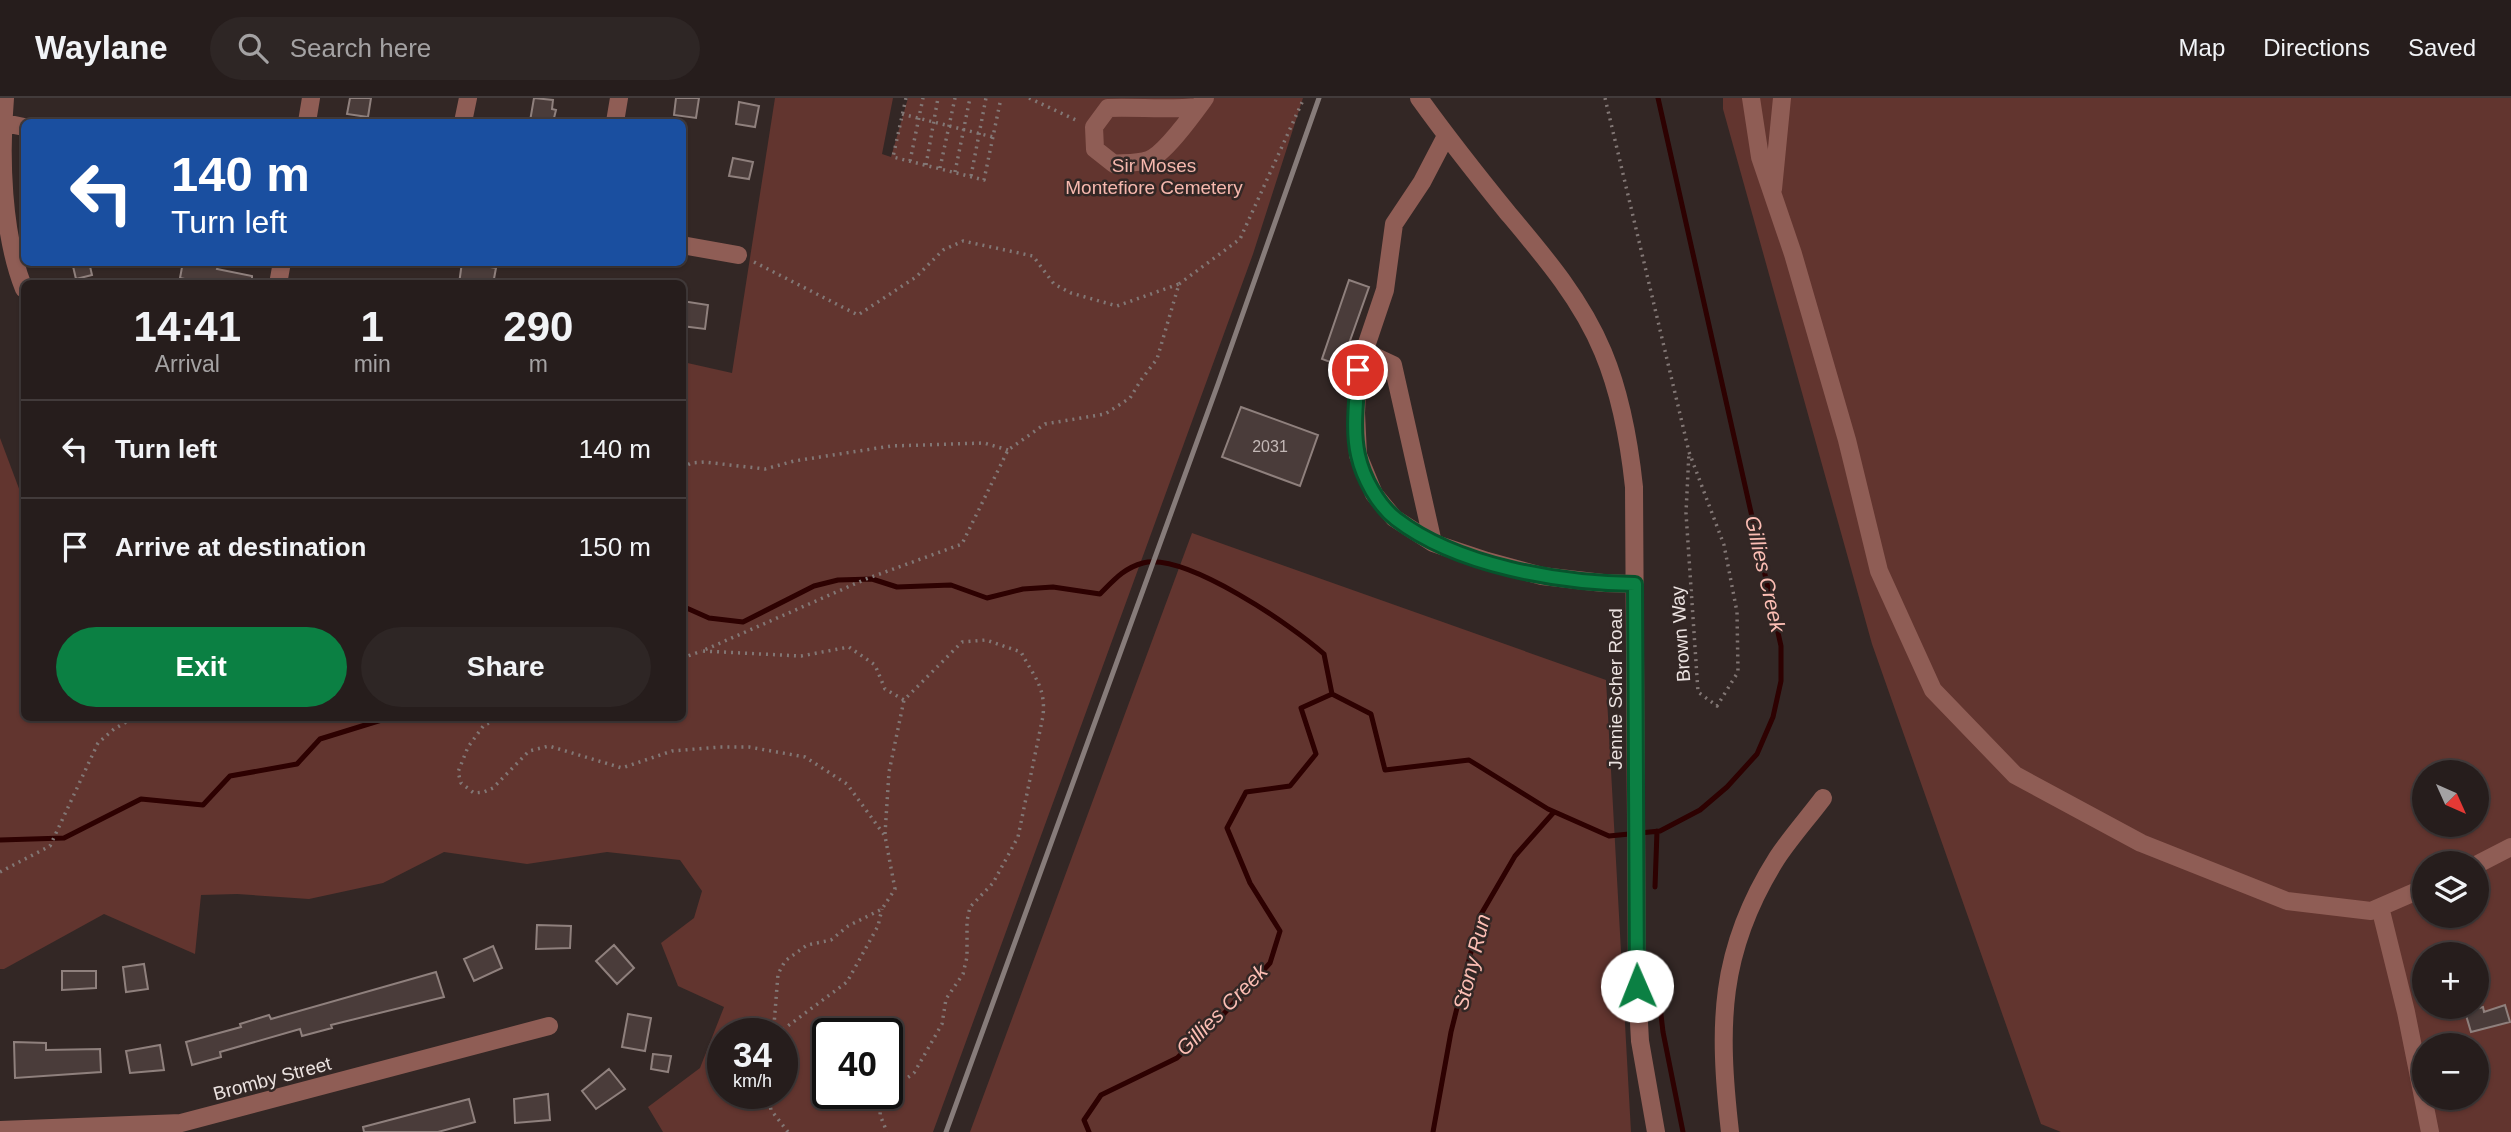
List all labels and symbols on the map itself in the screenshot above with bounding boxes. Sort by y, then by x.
park label: Sir Moses Montefiore Cemetery [1065,155,1243,198]
pin [1328,340,1388,400]
house number: 2031 [1252,438,1288,455]
water label: Gillies Creek [1741,513,1790,636]
street label: Brown Way [1667,585,1694,683]
street label: Jennie Scher Road [1605,608,1626,770]
north arrow [2412,760,2488,836]
water label: Stony Run [1448,912,1495,1012]
position arrow [1600,949,1674,1023]
water label: Gillies Creek [1171,958,1273,1060]
speed limit sign: 40 [812,1018,903,1109]
street label: Bromby Street [211,1052,334,1104]

